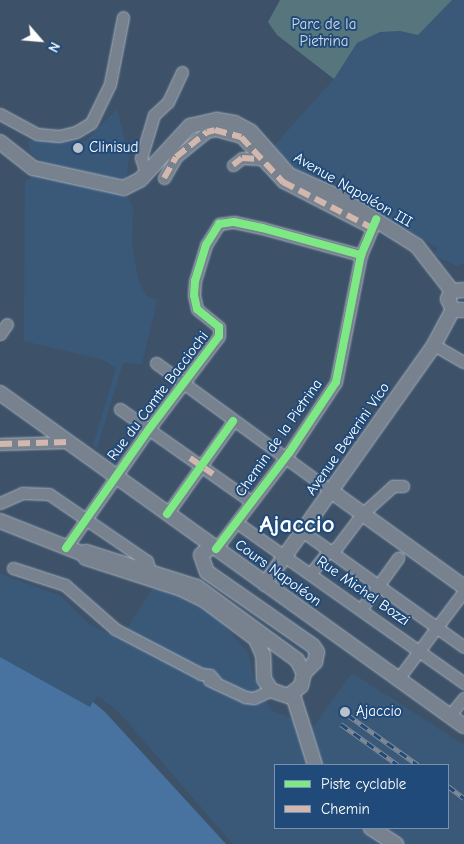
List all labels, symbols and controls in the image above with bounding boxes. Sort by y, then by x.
north arrow [15,15,65,65]
park label: Parc de la Pietrina [292,15,356,50]
text: N [44,39,63,55]
place label: Clinisud [89,139,138,157]
marker: Clinisud [71,141,85,155]
street label: Avenue Napoléon III [291,149,415,231]
street label: Rue du Comte Bacciochi [104,328,212,464]
street label: Chemin de la Pietrina [232,376,326,500]
street label: Avenue Beverini Vico [302,379,394,499]
district label: Ajaccio [259,509,335,539]
street label: Cours Napoléon [231,536,325,610]
street label: Rue Michel Bozzi [313,552,413,630]
place label: Ajaccio [356,703,402,721]
marker: Ajaccio [338,705,352,719]
legend [274,764,449,829]
text: Piste cyclable [321,775,406,793]
text: Chemin [321,800,370,818]

